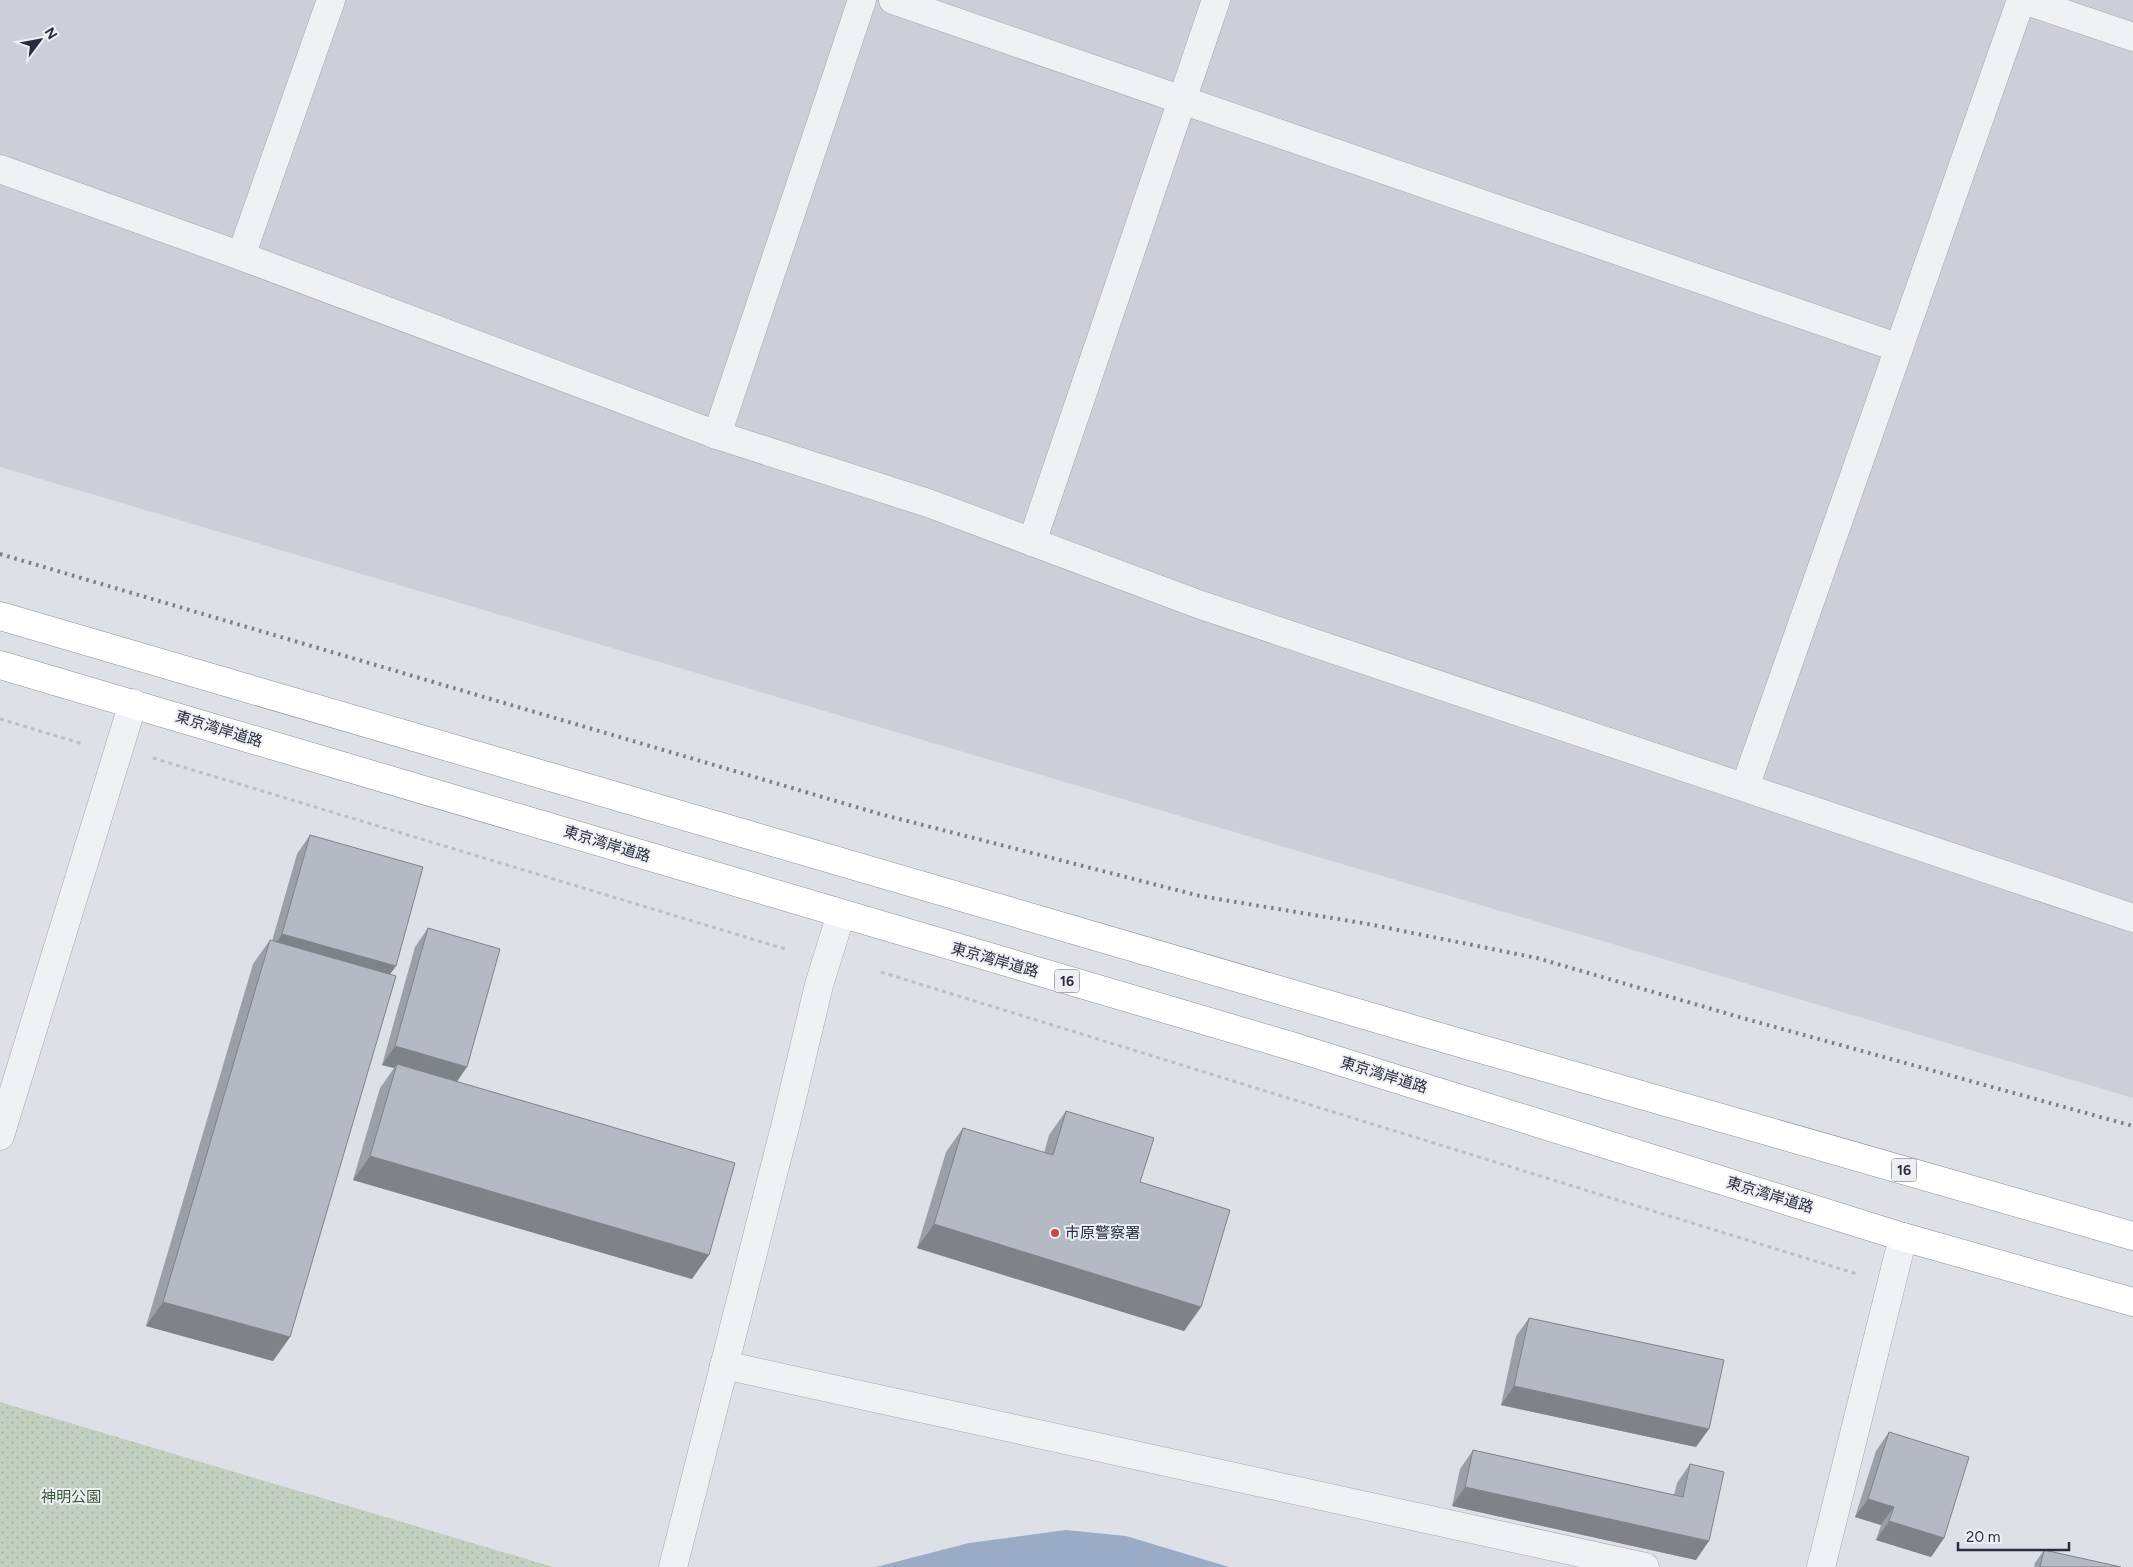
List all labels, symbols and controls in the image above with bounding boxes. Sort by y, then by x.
north arrow [15,15,65,65]
text: N [41,24,61,42]
street label: 東京湾岸道路 [173,707,265,751]
street label: 東京湾岸道路 [561,822,653,866]
street label: 東京湾岸道路 [949,939,1041,981]
road number: 16 [1054,969,1080,992]
street label: 東京湾岸道路 [1338,1053,1430,1097]
road number: 16 [1892,1158,1916,1182]
street label: 東京湾岸道路 [1724,1173,1816,1217]
place label: 市原警察署 [1065,1224,1140,1242]
marker: 市原警察署 [1049,1227,1061,1239]
park label: 神明公園 [41,1488,101,1506]
scale bar [1958,1520,2069,1552]
text: 20 m [1966,1528,2000,1546]

